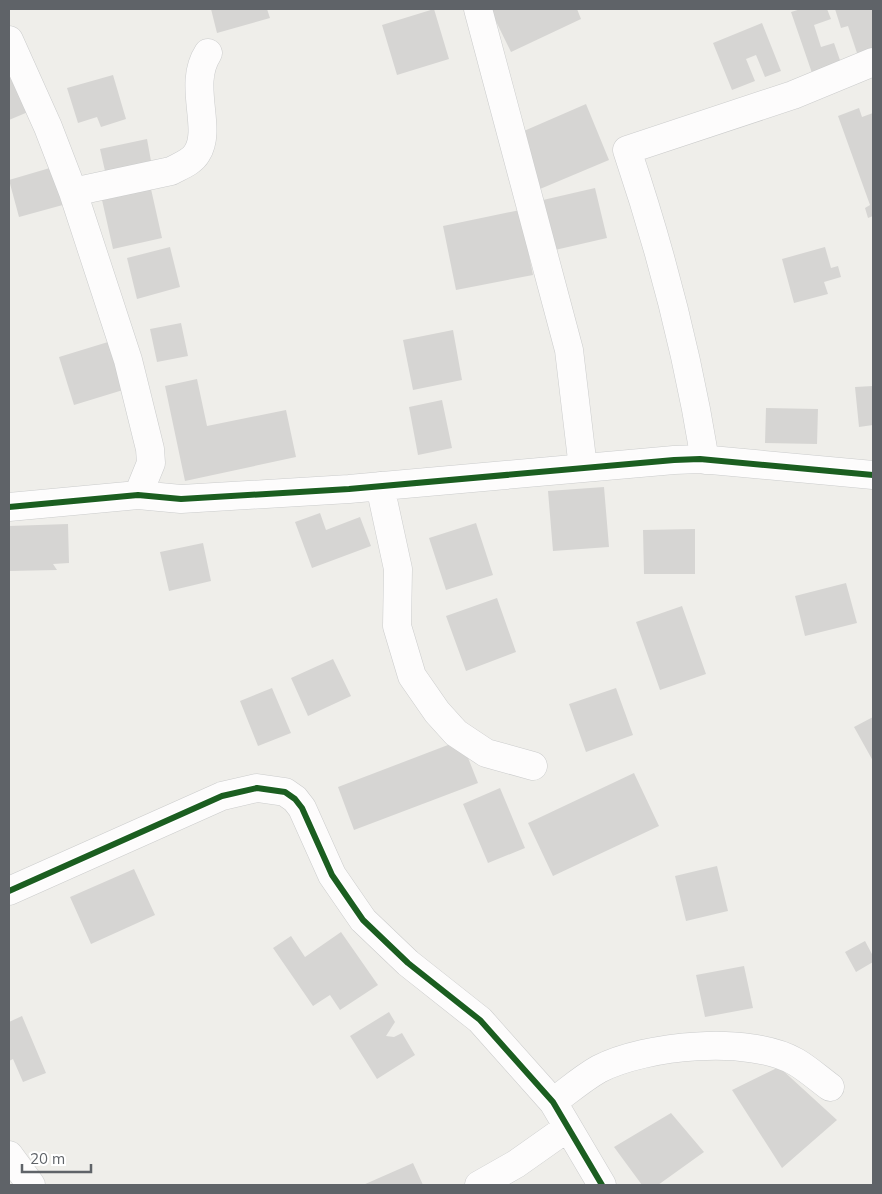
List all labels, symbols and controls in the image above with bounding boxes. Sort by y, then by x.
scale bar [22,1142,91,1174]
text: 20 m [30,1149,65,1168]

